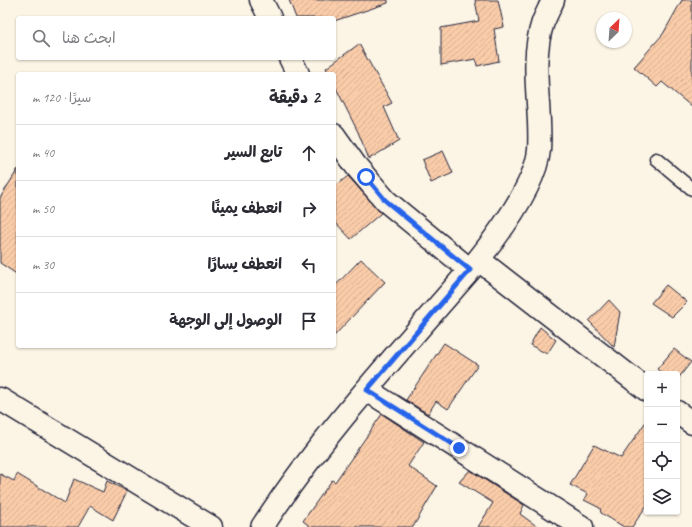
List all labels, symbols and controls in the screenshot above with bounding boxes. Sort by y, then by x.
north arrow [596,12,632,48]
search box [16,16,336,60]
icon: search [30,27,52,49]
text: ابحث هنا [62,29,116,48]
text: 2 دقيقة [269,87,320,108]
text: سيرًا · 120 m [32,90,91,106]
icon: ahead [298,142,320,164]
text: تابع السير [225,143,282,162]
text: 40 m [32,145,54,161]
route start [357,168,375,186]
icon: right [298,198,320,220]
text: انعطف يمينًا [211,199,282,218]
text: 50 m [32,201,54,217]
icon: left [298,254,320,276]
text: انعطف يسارًا [207,255,282,274]
text: 30 m [32,257,54,273]
icon: arrive [298,310,320,332]
text: الوصول إلى الوجهة [169,311,282,330]
map controls [644,371,680,515]
button: + [644,371,680,407]
button: − [644,407,680,443]
route end [450,439,468,457]
button: locate [644,443,680,479]
button: layers [644,479,680,515]

